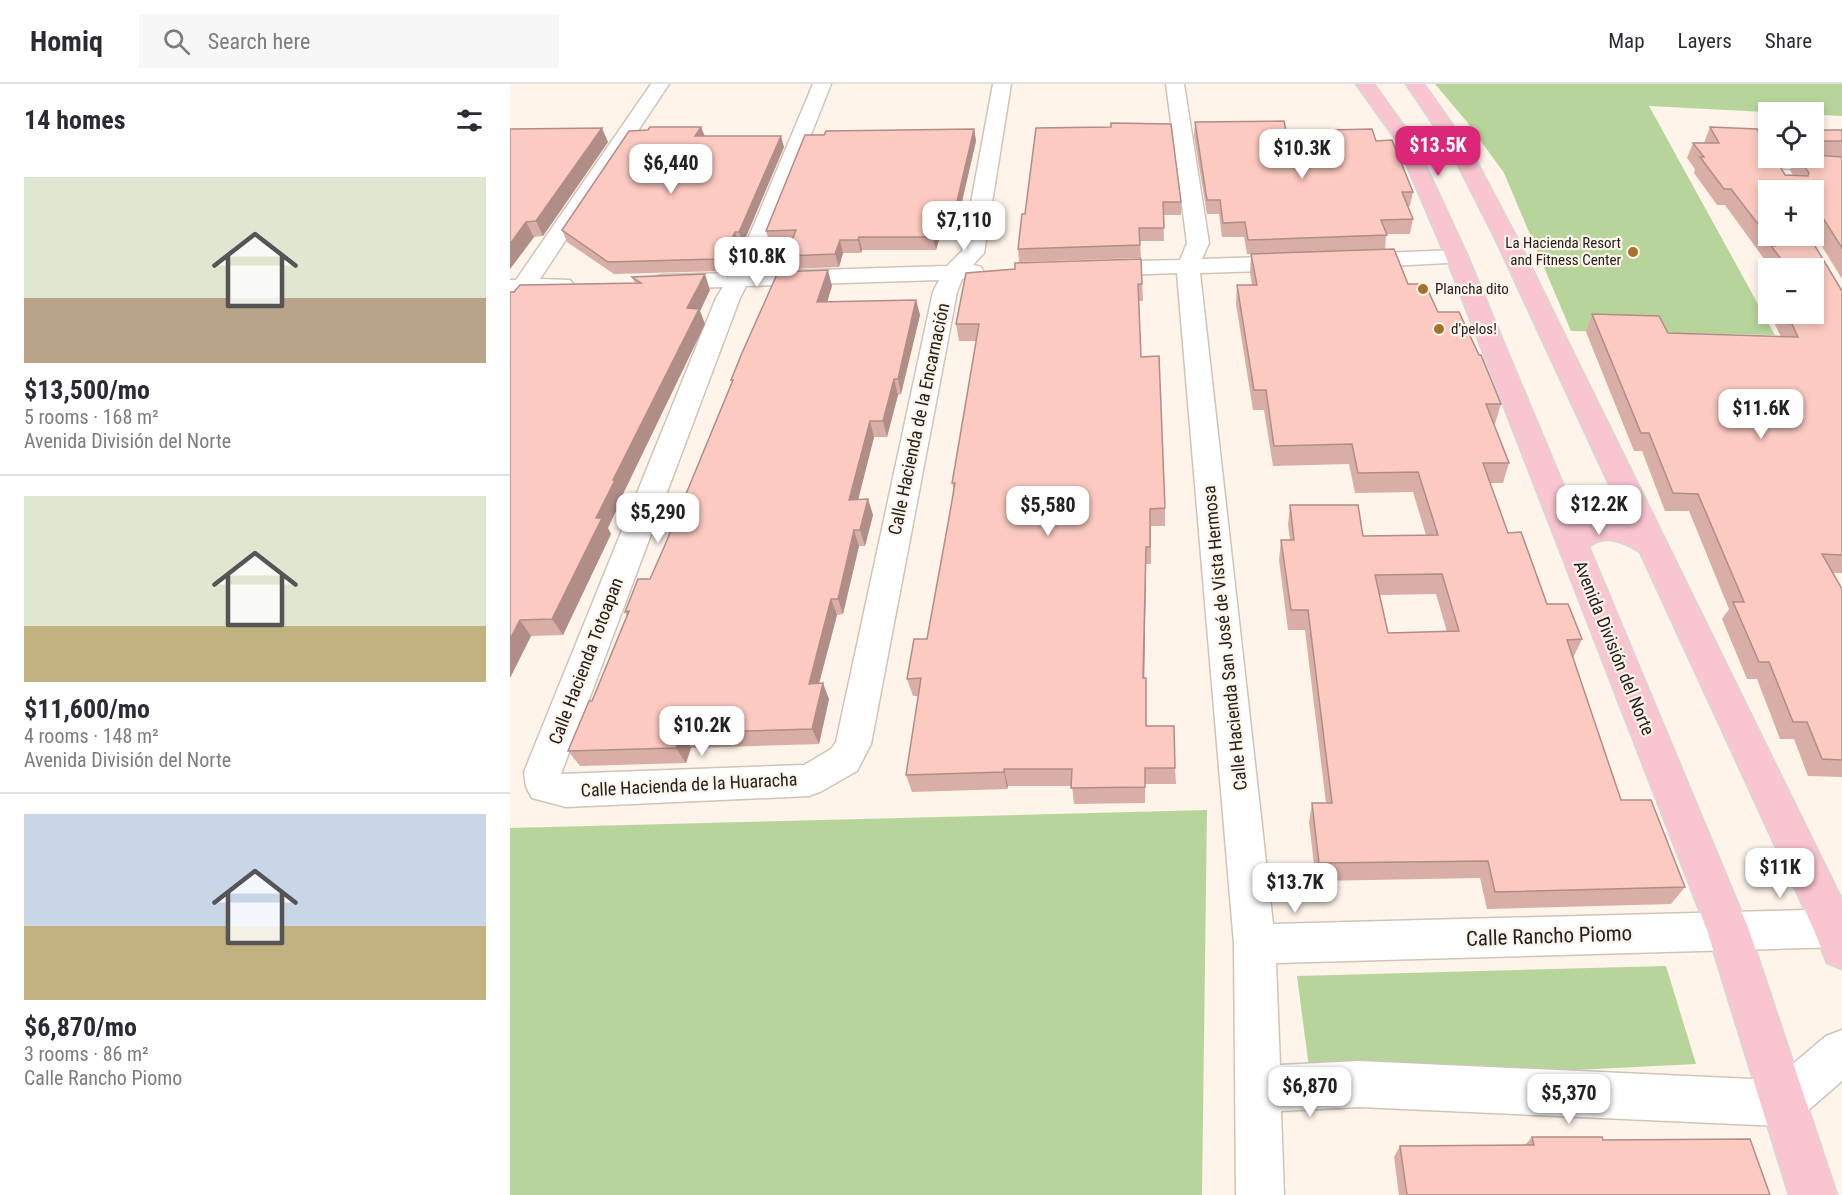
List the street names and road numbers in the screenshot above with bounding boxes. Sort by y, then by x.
street label: Calle Hacienda de la Encarnación [884,301,953,537]
street label: Calle Hacienda San José de Vista Hermosa [1198,485,1251,792]
street label: Avenida División del Norte [1570,557,1659,738]
street label: Calle Hacienda Totoapan [544,574,627,747]
street label: Calle Hacienda de la Huaracha [580,768,798,801]
street label: Calle Rancho Piomo [1466,921,1632,951]

